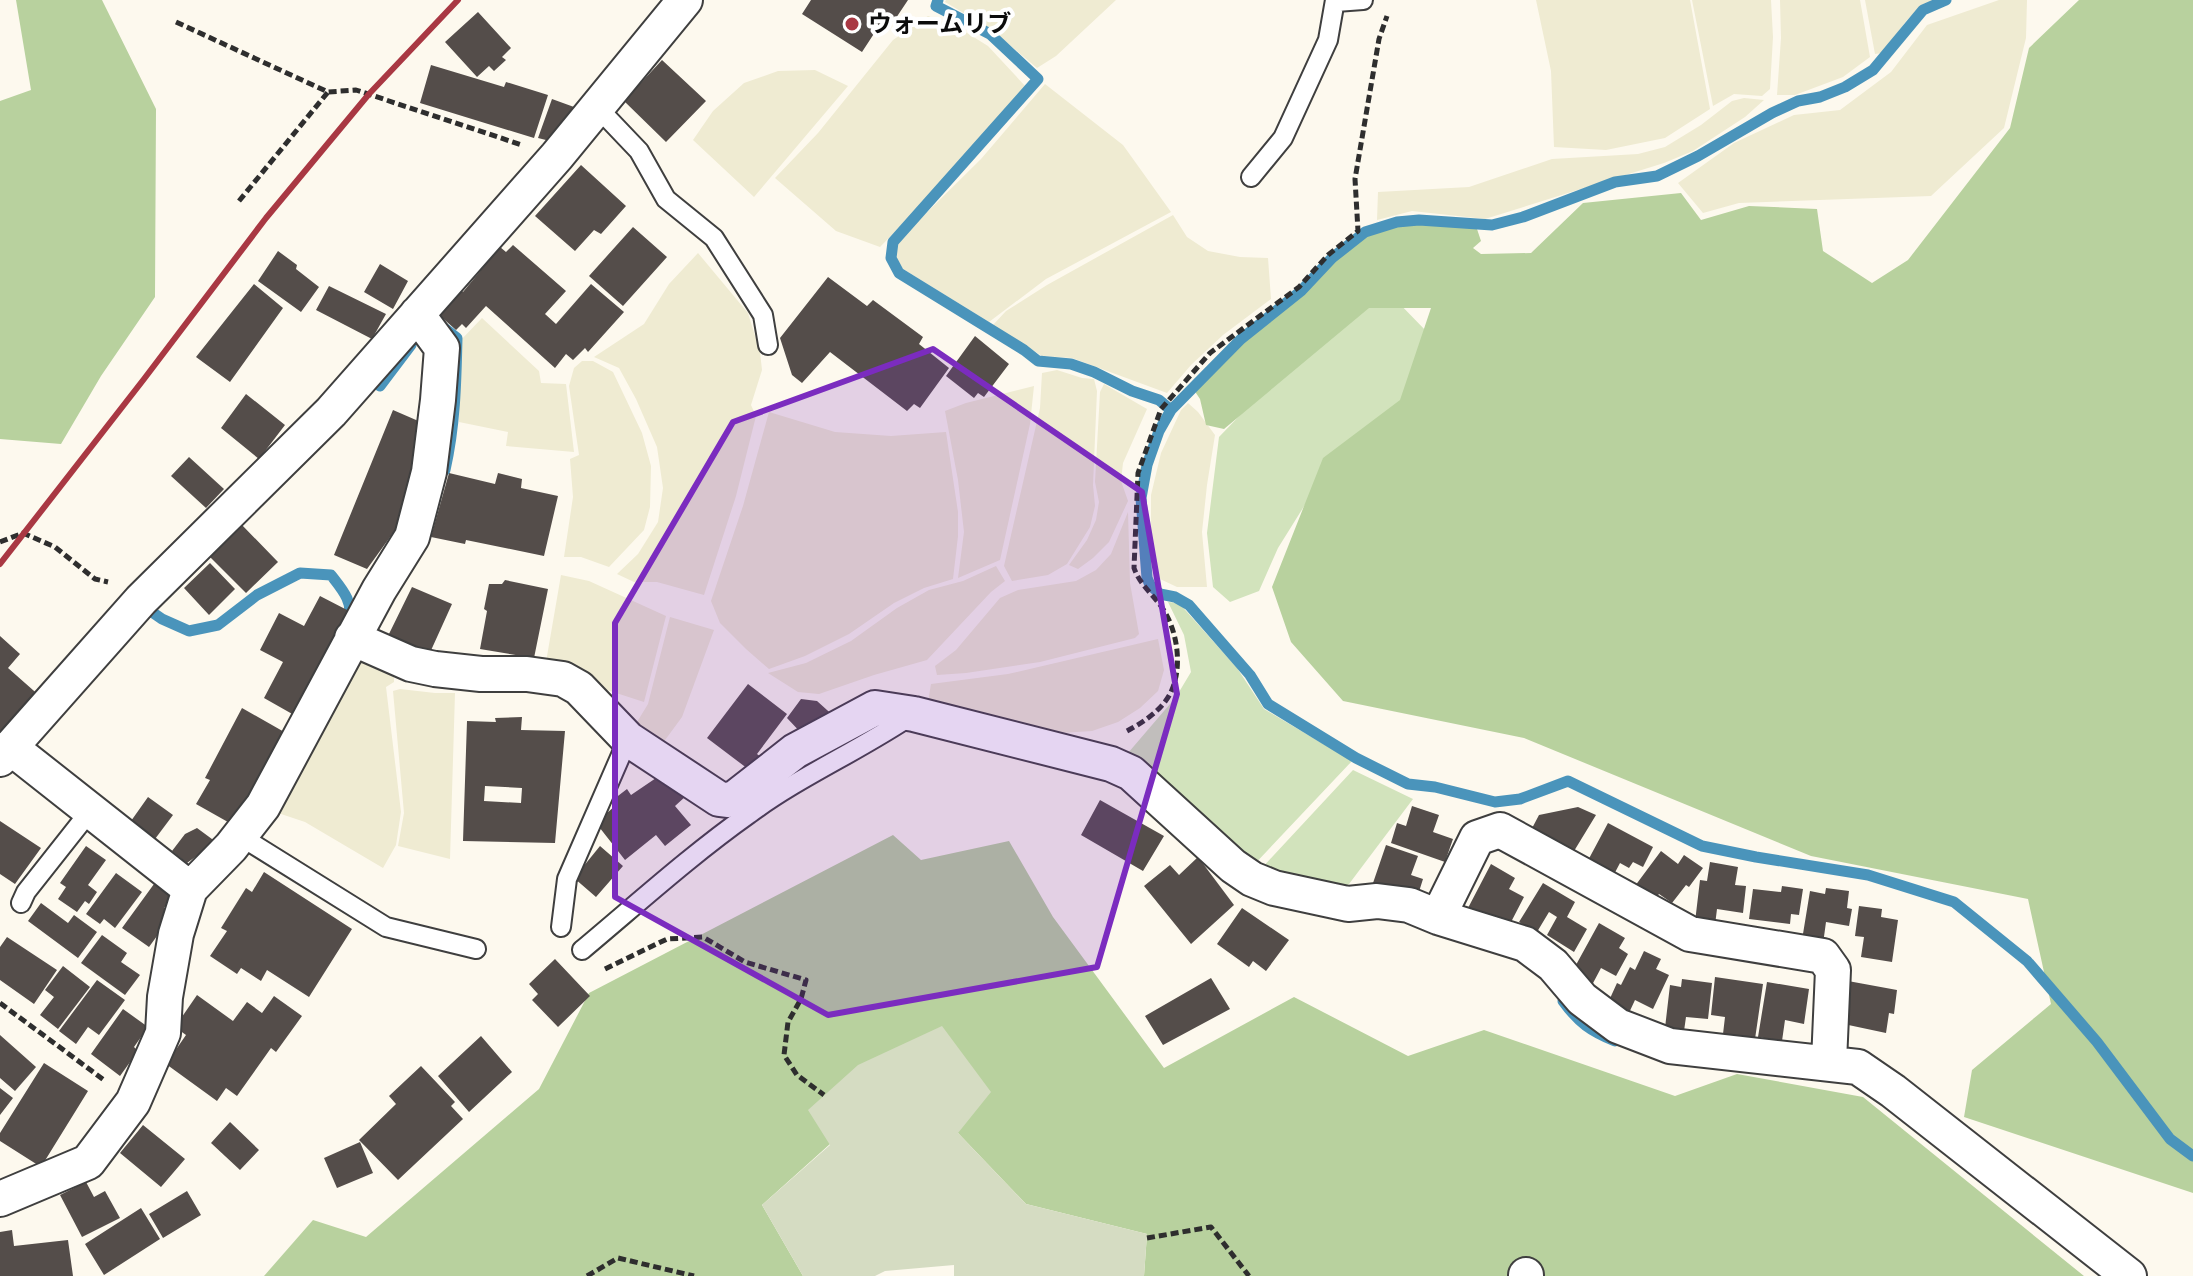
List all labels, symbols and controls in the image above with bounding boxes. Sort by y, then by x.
place label: ウォームリブ [868,11,1011,37]
marker: ウォームリブ [843,15,861,33]

